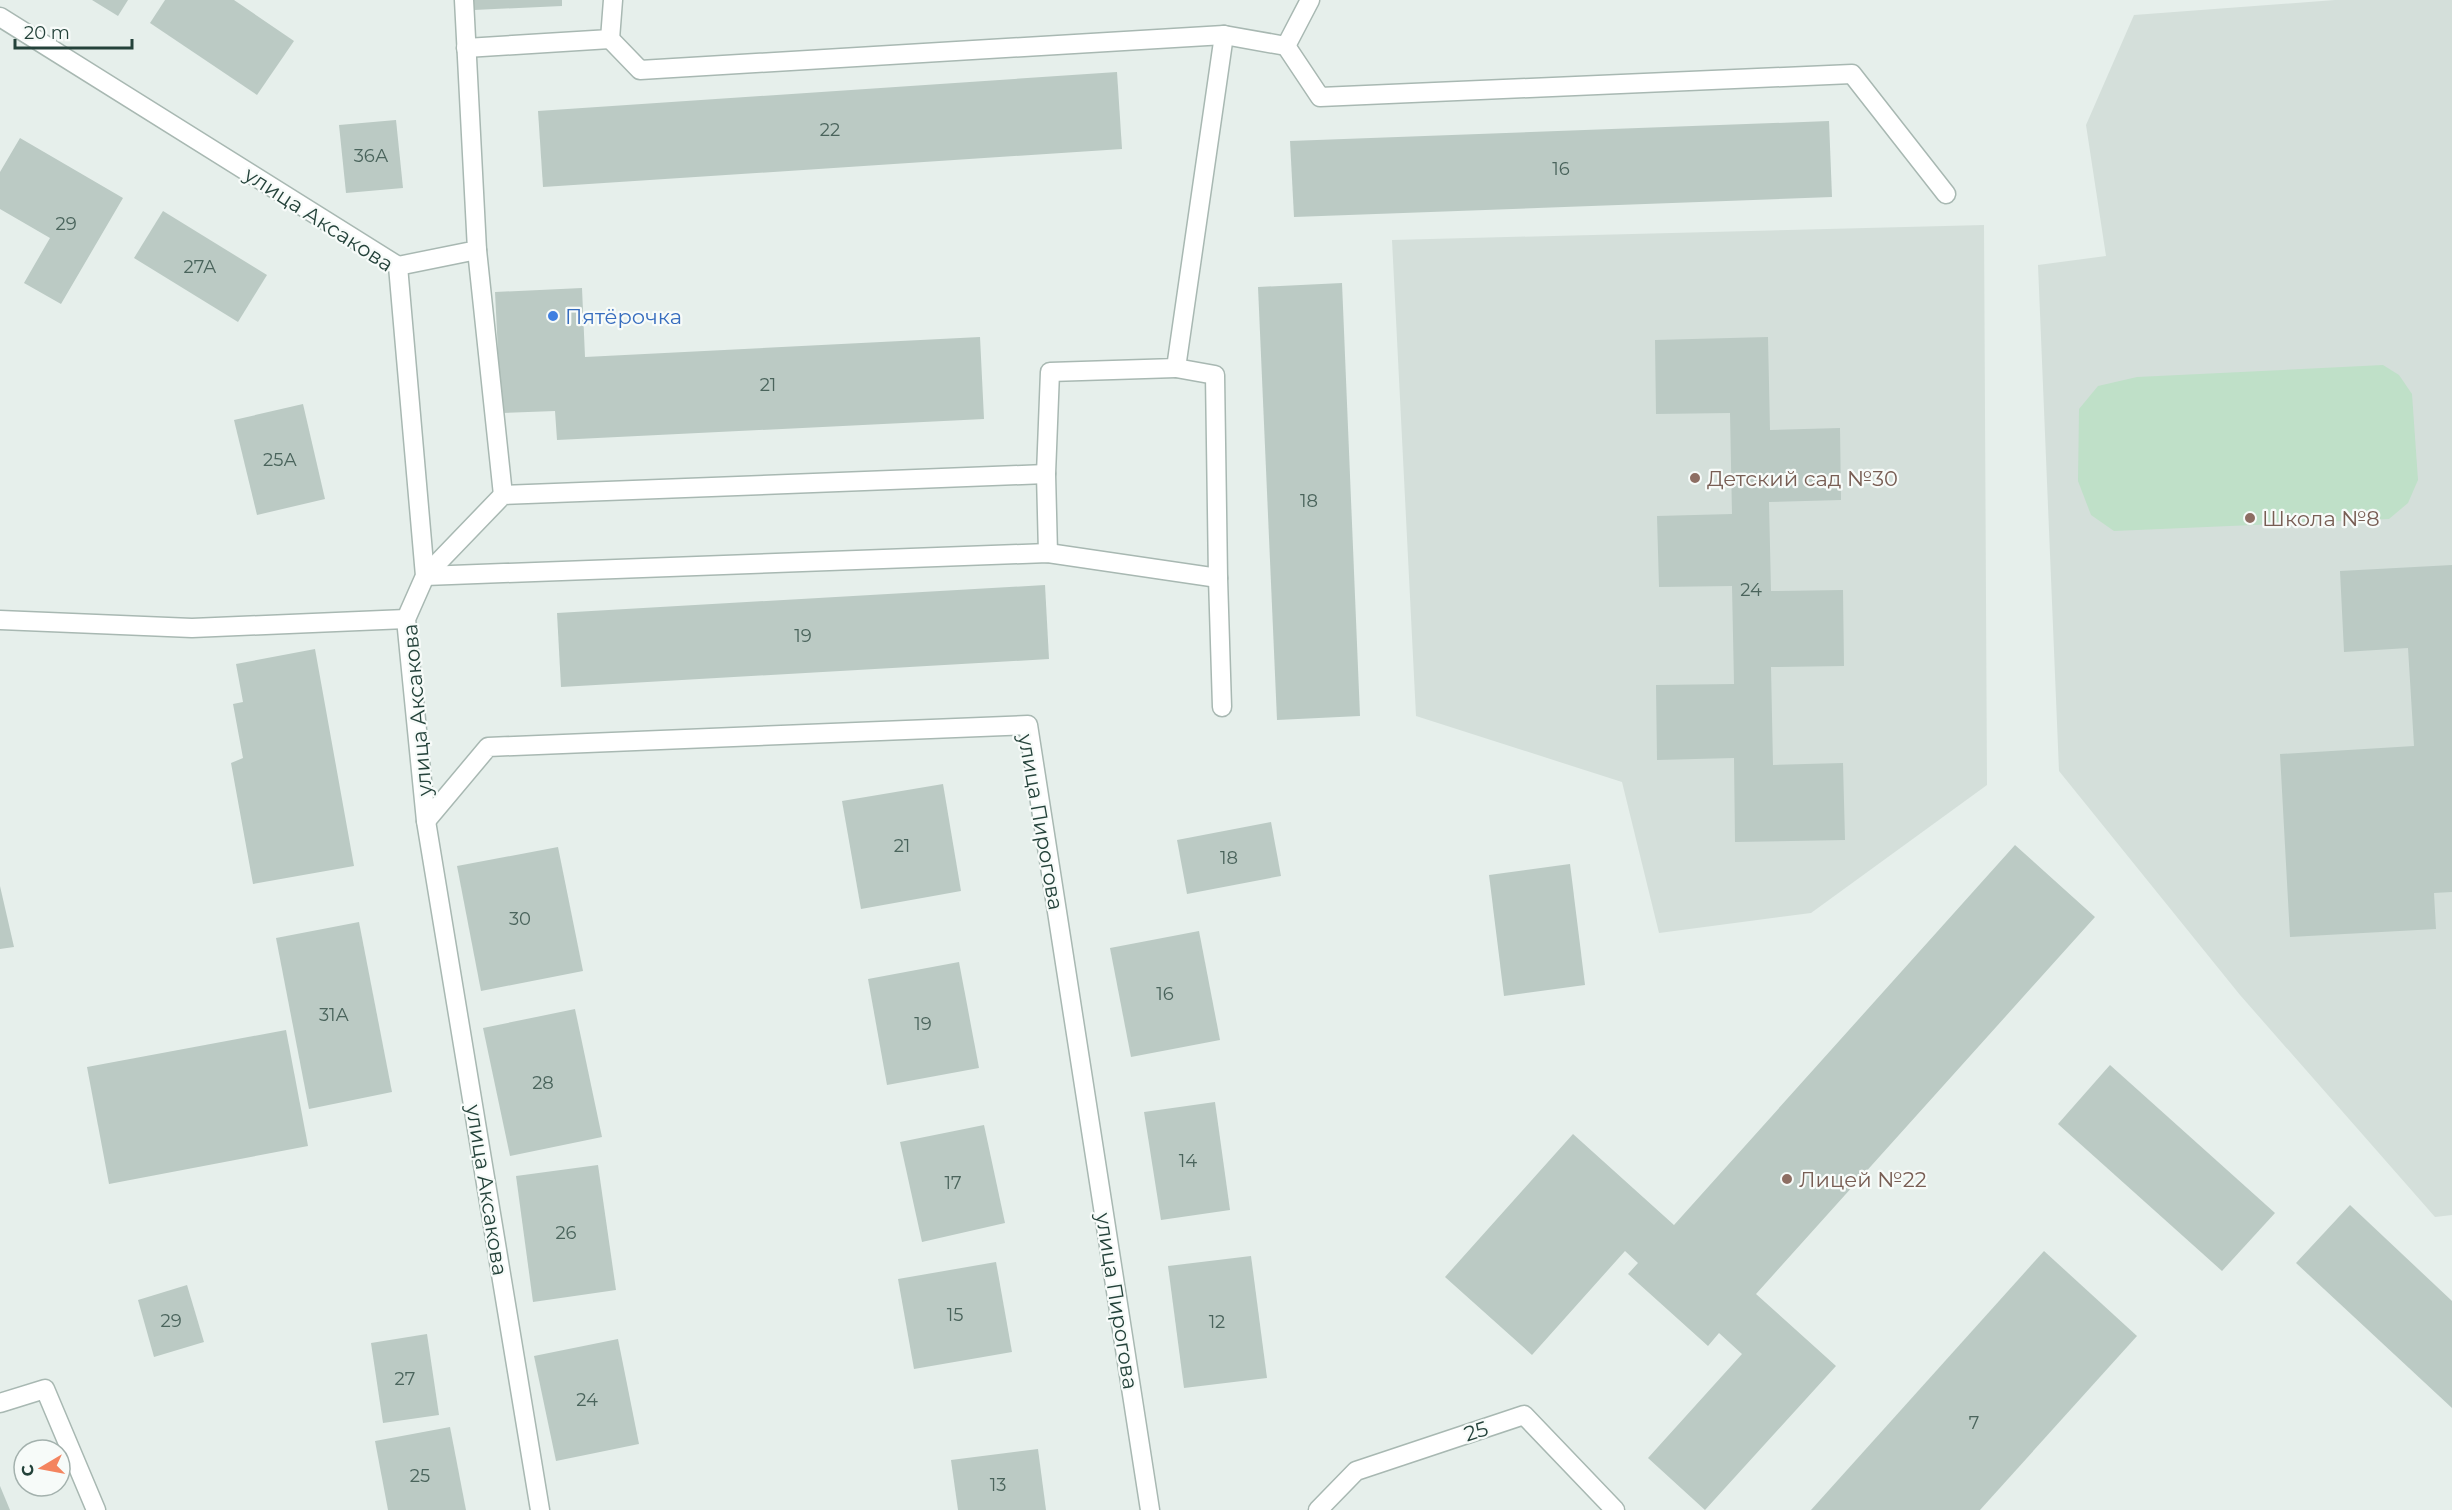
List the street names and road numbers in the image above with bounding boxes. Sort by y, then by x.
street label: улица Аксакова [239,161,398,277]
street label: улица Аксакова [397,623,437,798]
street label: улица Пирогова [1013,731,1069,912]
street label: улица Аксакова [461,1102,513,1277]
street label: улица Пирогова [1091,1210,1143,1391]
street label: 25 [1461,1415,1491,1447]

